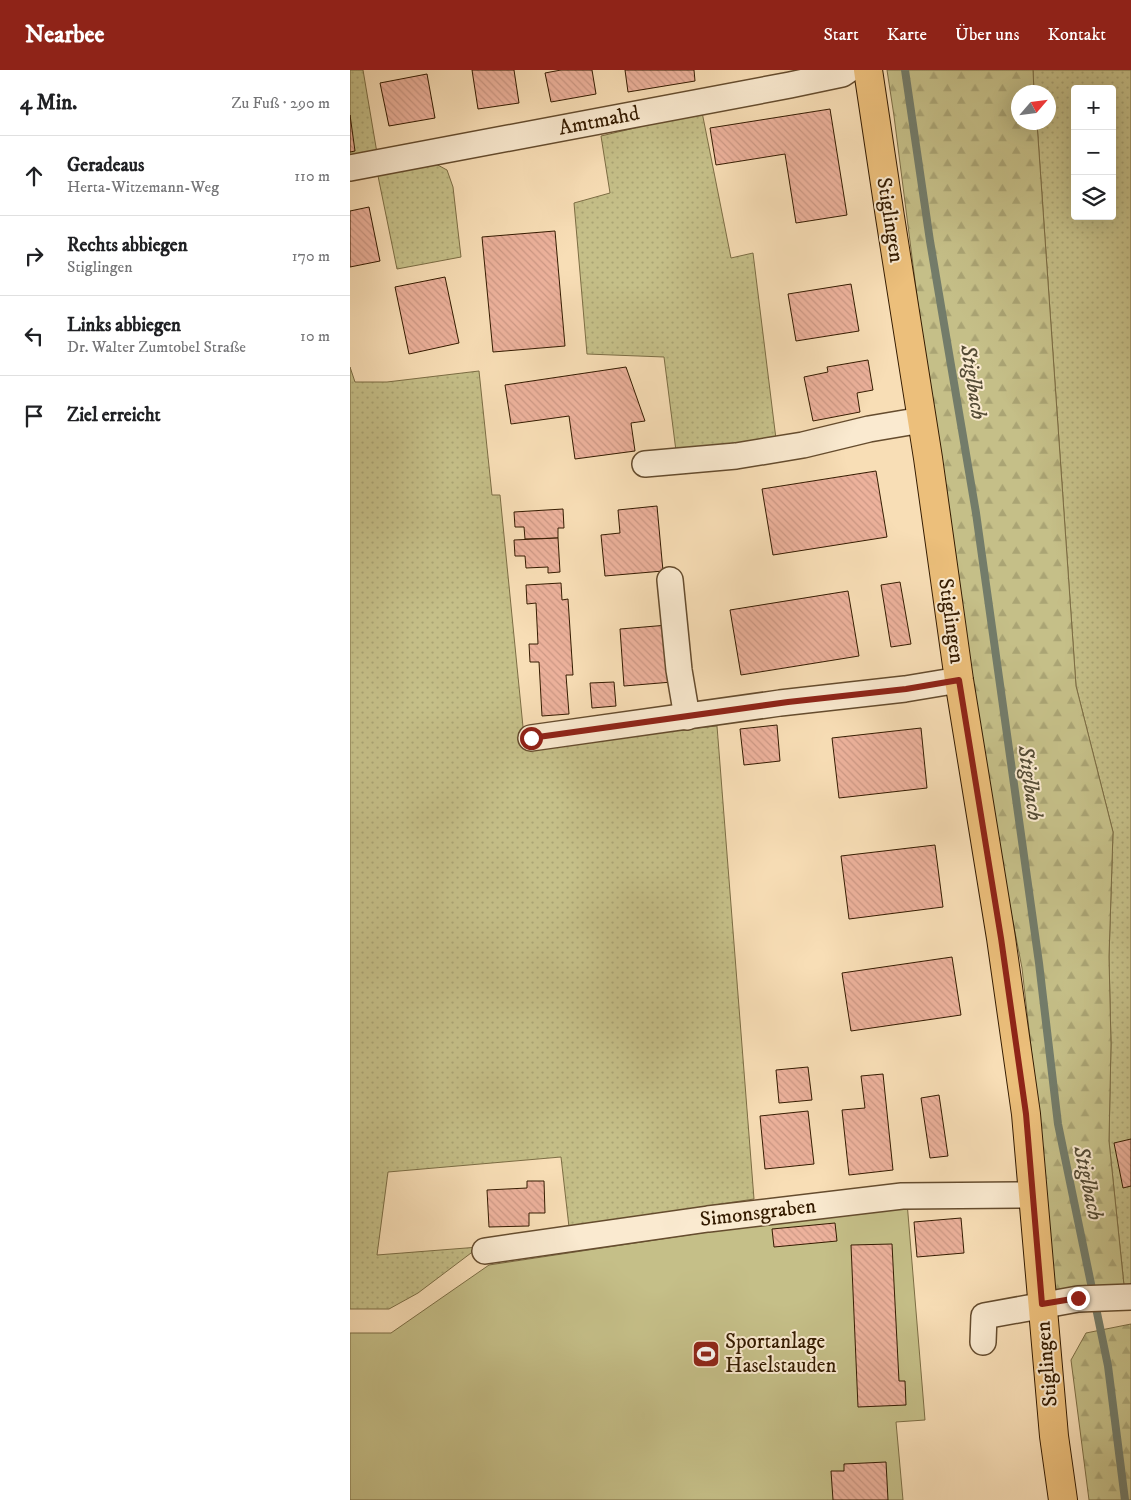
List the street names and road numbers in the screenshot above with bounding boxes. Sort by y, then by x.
street label: Amtmahd [556,100,642,142]
street label: Stiglingen [870,176,910,265]
street label: Stiglingen [932,577,970,665]
street label: Simonsgraben [698,1193,818,1233]
street label: Stiglingen [1030,1320,1064,1408]

